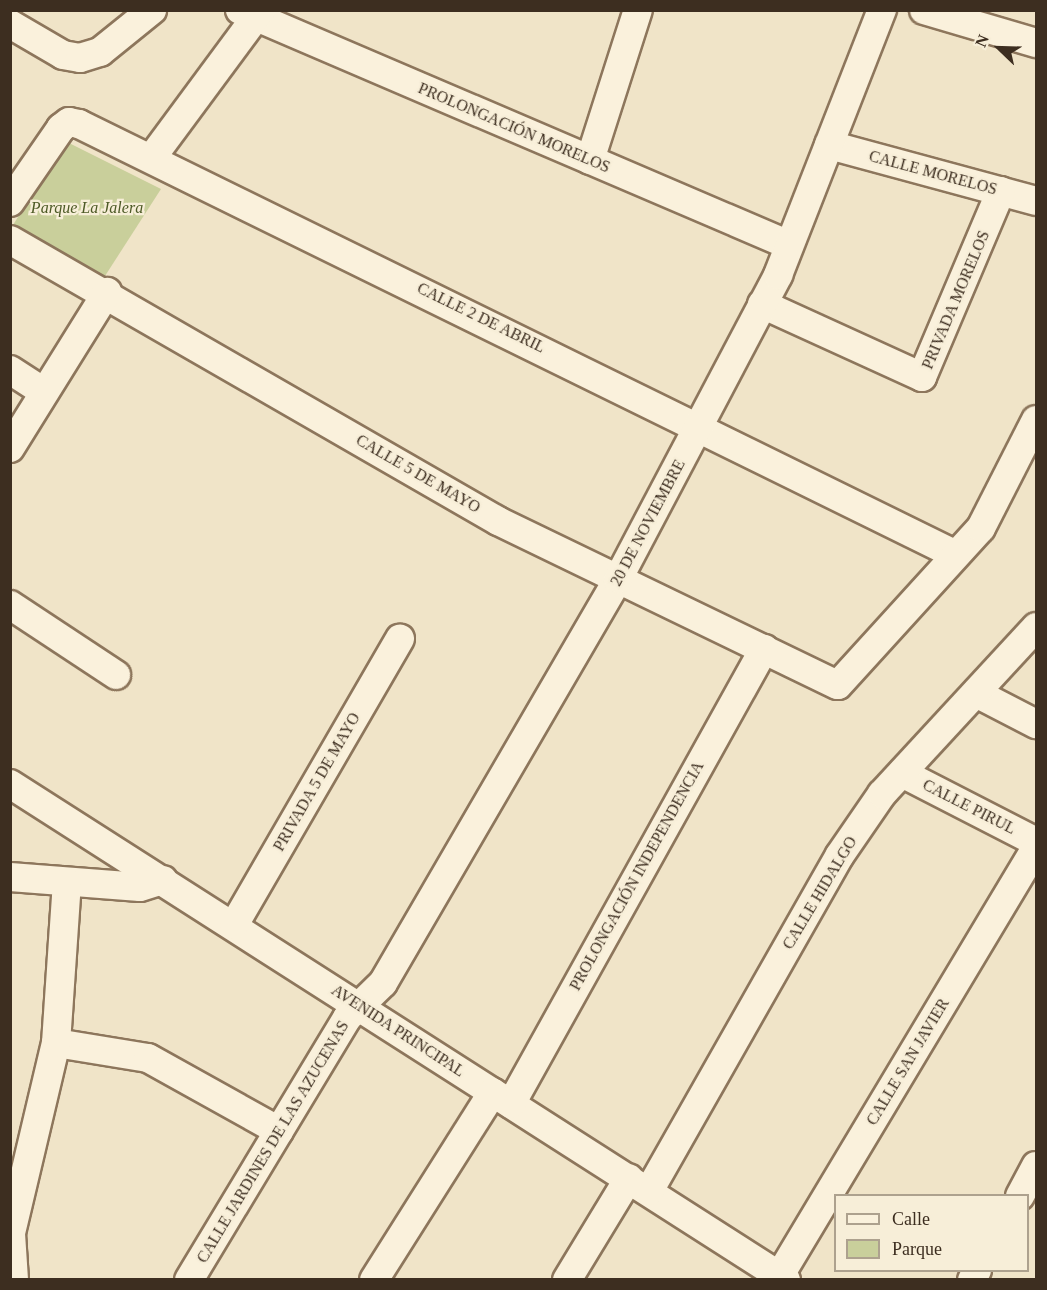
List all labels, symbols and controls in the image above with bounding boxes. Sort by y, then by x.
north arrow [969,18,1029,78]
text: N [972,32,992,49]
street label: PROLONGACIÓN MORELOS [415,79,613,177]
street label: CALLE MORELOS [867,147,999,199]
park label: Parque La Jalera [31,198,143,218]
street label: PRIVADA MORELOS [918,227,994,373]
street label: CALLE 2 DE ABRIL [413,278,549,358]
street label: CALLE 5 DE MAYO [352,431,484,517]
street label: 20 DE NOVIEMBRE [607,456,689,590]
street label: PRIVADA 5 DE MAYO [269,709,365,855]
street label: PROLONGACIÓN INDEPENDENCIA [566,758,708,994]
street label: CALLE PIRUL [919,775,1019,839]
street label: CALLE HIDALGO [779,833,861,953]
street label: AVENIDA PRINCIPAL [327,980,469,1082]
street label: CALLE SAN JAVIER [863,995,953,1129]
street label: CALLE JARDINES DE LAS AZUCENAS [193,1017,353,1267]
legend [834,1194,1029,1272]
text: Calle [892,1209,930,1229]
text: Parque [892,1239,942,1259]

